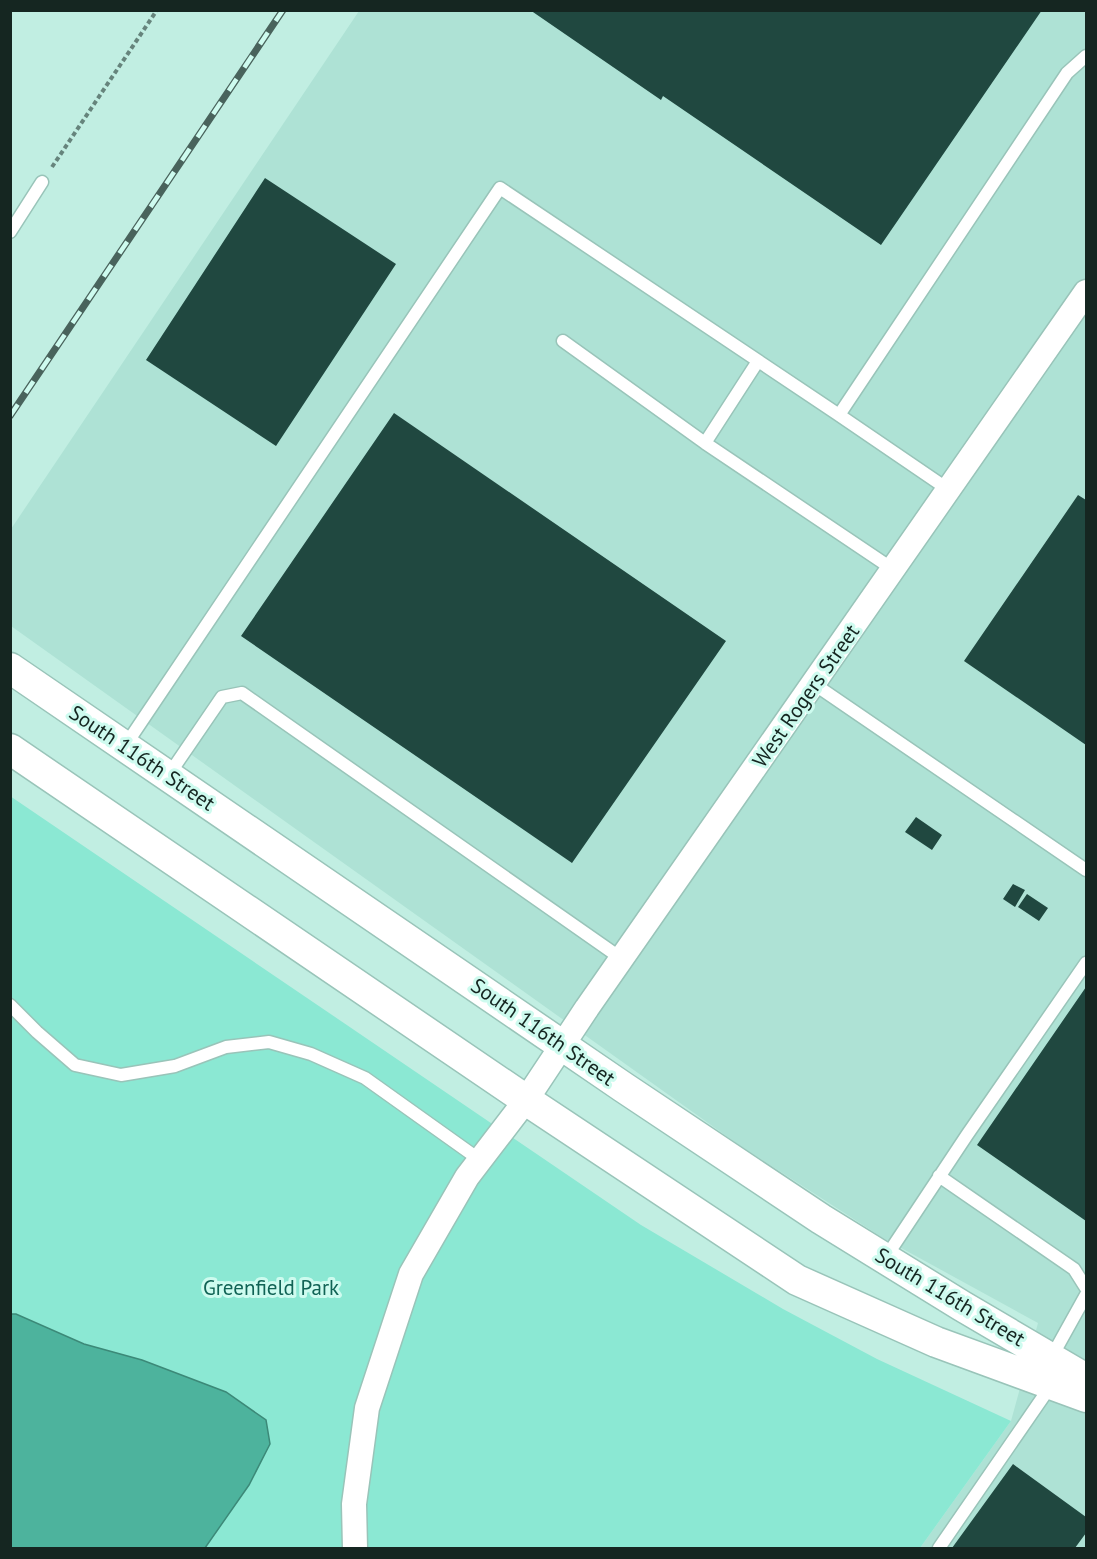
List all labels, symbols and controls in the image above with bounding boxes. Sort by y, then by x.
street label: West Rogers Street [746,619,865,773]
street label: South 116th Street [64,699,220,816]
street label: South 116th Street [466,972,621,1091]
street label: South 116th Street [870,1241,1030,1352]
park label: Greenfield Park [203,1274,339,1301]

